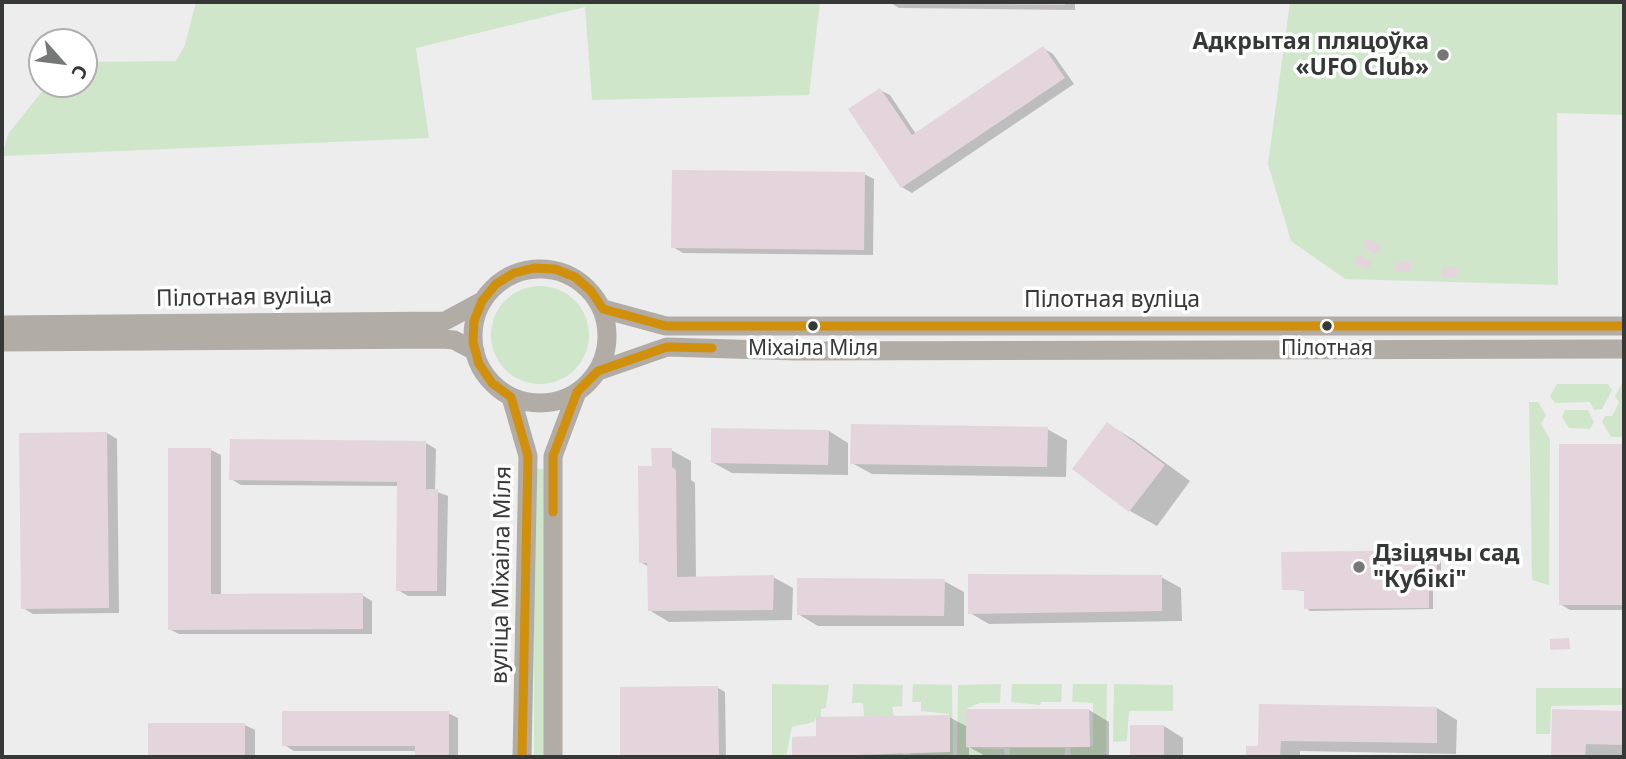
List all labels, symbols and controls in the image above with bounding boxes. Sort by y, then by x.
north arrow [28,28,98,98]
place label: Адкрытая пляцоўка «UFO Club» [1193,28,1429,82]
marker: Адкрытая пляцоўка «UFO Club» [1435,47,1451,63]
text: С [65,60,94,83]
street label: Пілотная вуліца [156,283,332,313]
street label: Пілотная вуліца [1024,286,1200,314]
marker: Міхаіла Міля [806,319,820,333]
marker: Пілотная [1320,319,1334,333]
place label: Міхаіла Міля [748,336,878,362]
place label: Пілотная [1281,336,1373,362]
street label: вуліца Міхаіла Міля [486,466,518,684]
place label: Дзіцячы сад "Кубікі" [1373,540,1519,594]
marker: Дзіцячы сад "Кубікі" [1351,559,1367,575]

